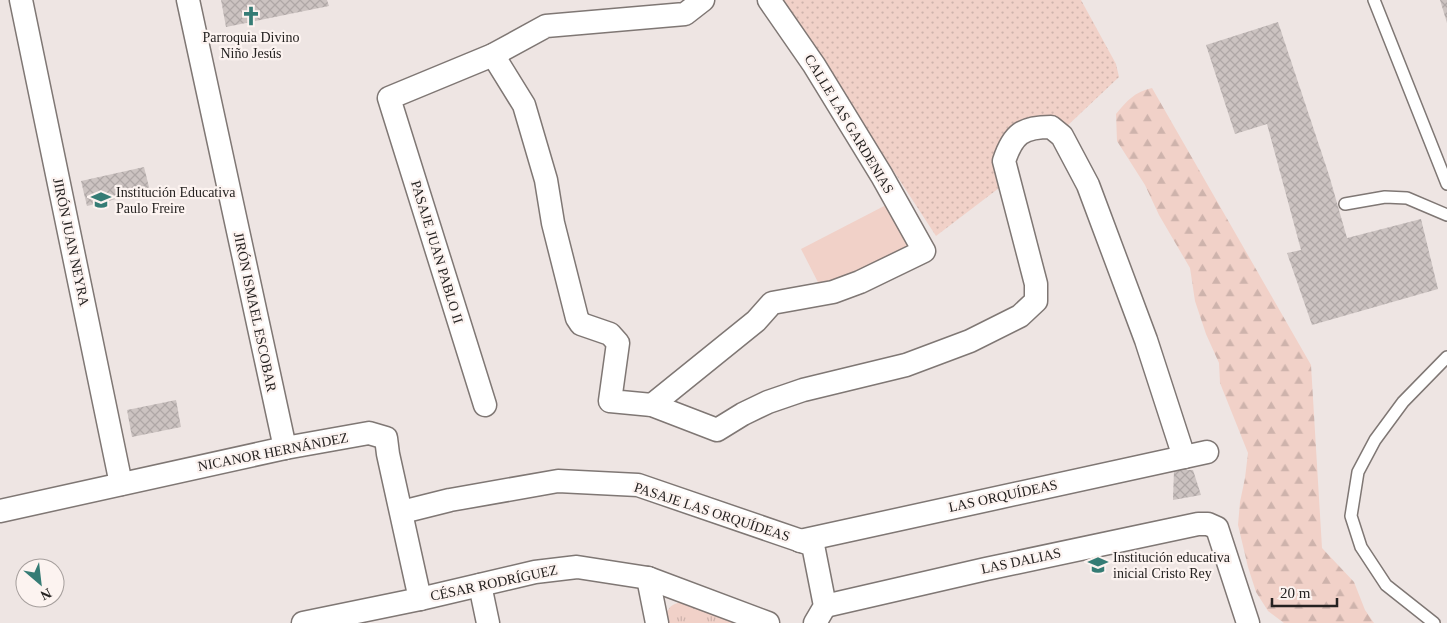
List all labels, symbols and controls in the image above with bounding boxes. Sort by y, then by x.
church icon: Parroquia Divino Niño Jesús [240,5,262,27]
place label: Parroquia Divino Niño Jesús [203,30,299,61]
street label: CALLE LAS GARDENIAS [802,52,896,196]
street label: JIRÓN JUAN NEYRA [50,176,93,308]
street label: PASAJE JUAN PABLO II [408,179,466,326]
place label: Institución Educativa Paulo Freire [116,185,236,216]
school or university icon: Institución Educativa Paulo Freire [90,189,112,211]
street label: JIRÓN ISMAEL ESCOBAR [231,231,280,394]
street label: NICANOR HERNÁNDEZ [196,429,349,474]
street label: LAS ORQUÍDEAS [947,476,1059,515]
street label: PASAJE LAS ORQUÍDEAS [632,479,792,544]
street label: LAS DALIAS [980,545,1062,577]
place label: Institución educativa inicial Cristo Rey [1113,550,1231,581]
school or university icon: Institución educativa inicial Cristo Rey [1087,554,1109,576]
north arrow [15,558,65,608]
street label: CÉSAR RODRÍGUEZ [429,561,559,604]
scale bar [1272,576,1337,608]
text: N [38,585,54,603]
text: 20 m [1280,585,1311,601]

